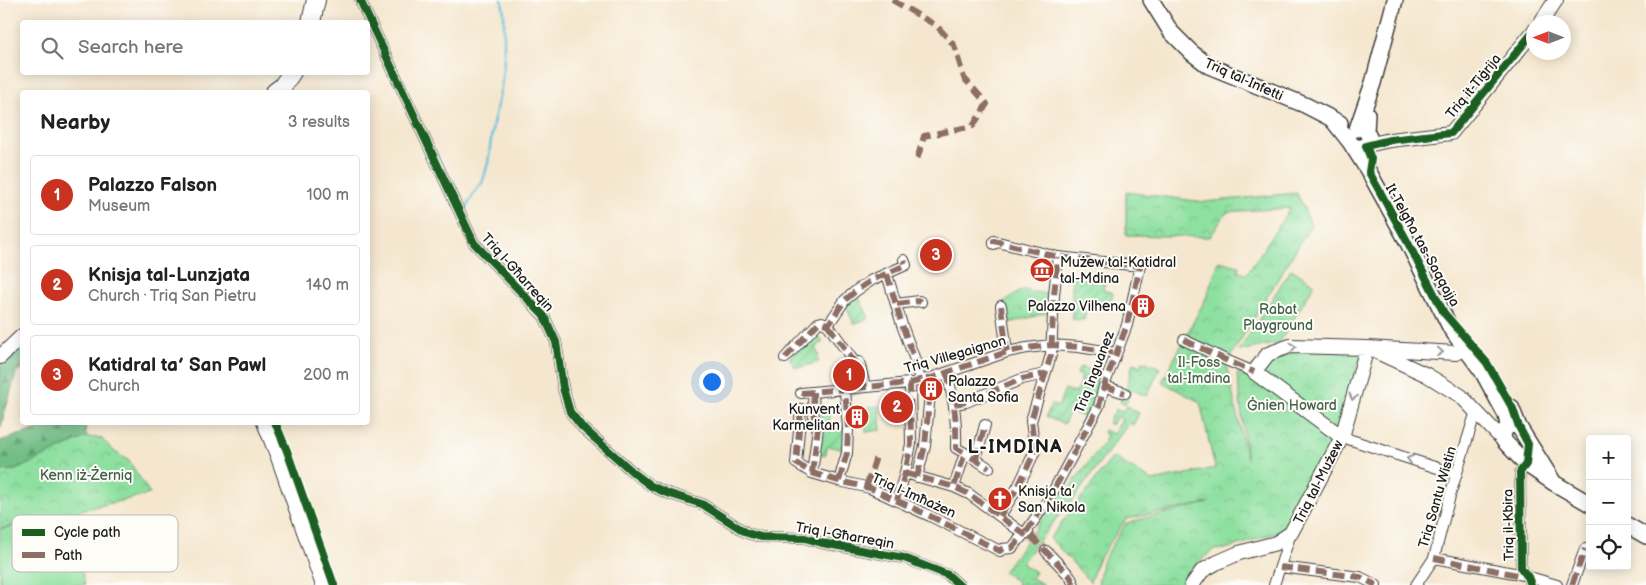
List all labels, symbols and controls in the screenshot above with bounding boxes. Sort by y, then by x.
north arrow [1526,15,1571,60]
search box [20,20,370,75]
icon: search [38,34,66,62]
text: Search here [78,36,183,59]
street label: Triq it-Tiġrija [1442,50,1505,122]
street label: Triq tal-Infetti [1202,55,1286,104]
text: Nearby [40,110,110,135]
text: 3 results [288,113,350,132]
text: Palazzo Falson [88,174,217,197]
street label: It-Telgħa tas-Saqqajja [1382,181,1463,310]
text: 1 [54,186,60,205]
text: 100 m [306,186,349,205]
text: Museum [88,197,150,216]
street label: Triq l-Għarreqin [478,230,557,315]
pin: 3 [920,236,952,274]
place label: Mużew tal-Katidral tal-Mdina [1060,254,1176,287]
museum icon: Mużew tal-Katidral tal-Mdina [1029,257,1055,283]
text: Knisja tal-Lunzjata [88,264,250,287]
text: 2 [52,276,62,295]
text: 140 m [306,276,349,295]
text: Church · Triq San Pietru [88,287,256,306]
building icon: Palazzo Vilhena [1130,293,1156,319]
place label: Palazzo Vilhena [1027,298,1126,315]
park label: Rabat Playground [1243,301,1313,334]
street label: Triq Inguanez [1071,328,1118,416]
street label: Triq Villegaignon [902,332,1008,377]
one-way arrow [1289,342,1297,353]
one-way arrow [1436,346,1444,357]
text: Katidral ta’ San Pawl [88,354,266,377]
park label: Il-Foss tal-Imdina [1167,354,1231,387]
pin: 1 [833,356,865,394]
text: 3 [52,366,62,385]
text: 200 m [303,366,349,385]
your location [699,369,725,395]
place label: Palazzo Santa Sofia [948,373,1019,406]
building icon: Palazzo Santa Sofia [918,376,944,402]
text: Church [88,377,140,396]
pin: 2 [881,388,913,426]
one-way arrow [1348,392,1359,401]
park label: Ġnien Howard [1247,397,1337,414]
place label: Kunvent Karmelitan [772,401,841,434]
building icon: Kunvent Karmelitan [844,404,870,430]
map controls [1586,435,1631,570]
button: + [1586,435,1631,480]
district label: L-IMDINA [967,436,1063,459]
street label: Triq tal-Mużew [1290,437,1347,527]
street label: Triq Santu Wistin [1415,444,1460,550]
one-way arrow [1407,455,1415,465]
park label: Kenn iż-Żerniq [40,466,132,484]
street label: Triq l-Imħażen [869,469,959,522]
button: − [1586,480,1631,525]
place label: Knisja ta’ San Nikola [1018,483,1085,516]
church icon: Knisja ta’ San Nikola [987,486,1013,512]
street label: Triq il-Kbira [1499,489,1518,561]
legend [12,515,178,572]
street label: Triq l-Għarreqin [794,518,896,553]
text: Cycle path [54,524,121,541]
button: locate [1586,525,1631,570]
text: Path [54,547,82,564]

